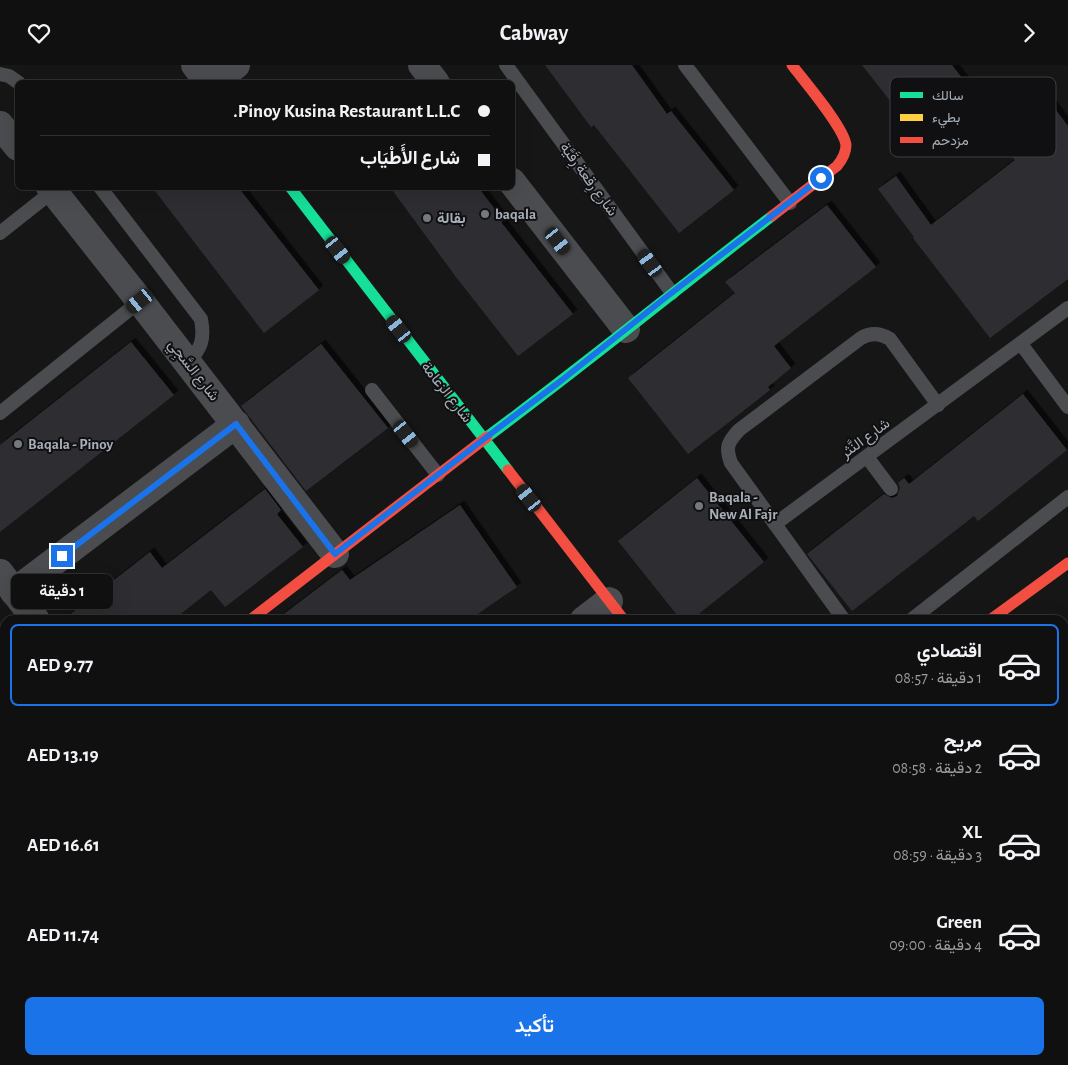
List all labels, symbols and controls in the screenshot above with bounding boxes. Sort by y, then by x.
icon: heart [25,19,53,47]
icon: forward [1015,19,1043,47]
text: Cabway [500,22,568,44]
legend [890,77,1056,157]
text: سالك [932,89,963,103]
text: Pinoy Kusina Restaurant L.L.C. [233,102,460,121]
text: بطيء [932,111,960,129]
text: مزدحم [932,134,969,149]
street label: شارع رِقعة رِقَيَّة [554,138,622,221]
text: شارع الأَطْيَاب [360,149,460,168]
route start [810,167,832,189]
place label: baqala [495,207,536,222]
marker: baqala [479,208,491,220]
place label: بقالة [437,211,466,227]
marker: بقالة [421,212,433,224]
car [542,225,573,257]
car [322,234,353,266]
car [635,246,664,280]
car [123,286,156,316]
car [383,313,414,345]
street label: شارع السَّجِي [161,337,222,407]
street label: شارع الزعامة [416,359,475,428]
street label: شارع النَّثر [836,414,895,464]
car [390,418,421,450]
place label: Baqala - Pinoy [28,437,114,452]
marker: Baqala - Pinoy [12,438,24,450]
car [513,482,544,514]
place label: Baqala - New Al Fajr [709,490,778,522]
marker: Baqala - New Al Fajr [693,500,705,512]
route end [51,545,73,567]
callout: 1 دقيقة [11,573,113,609]
text: 1 دقيقة [39,583,85,599]
text: اقتصادي [917,642,982,661]
icon: car [997,643,1042,688]
text: AED 9.77 [27,656,93,675]
text: 1 دقيقة · 08:57 [895,670,982,686]
text: مريح [944,732,982,751]
icon: car [997,733,1042,778]
text: AED 13.19 [27,746,99,765]
text: 2 دقيقة · 08:58 [892,760,982,776]
text: XL [962,823,982,842]
icon: car [997,823,1042,868]
text: AED 16.61 [27,836,100,855]
text: 3 دقيقة · 08:59 [893,847,982,863]
text: Green [936,913,982,932]
icon: car [997,913,1042,958]
text: AED 11.74 [27,926,99,945]
text: 4 دقيقة · 09:00 [889,937,982,953]
button: تأكيد [25,997,1044,1055]

